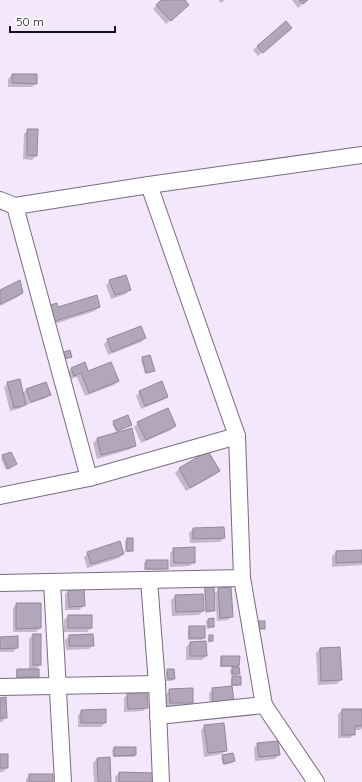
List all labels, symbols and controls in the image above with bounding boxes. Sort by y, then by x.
scale bar [10,8,115,34]
text: 50 m [16,14,44,29]

